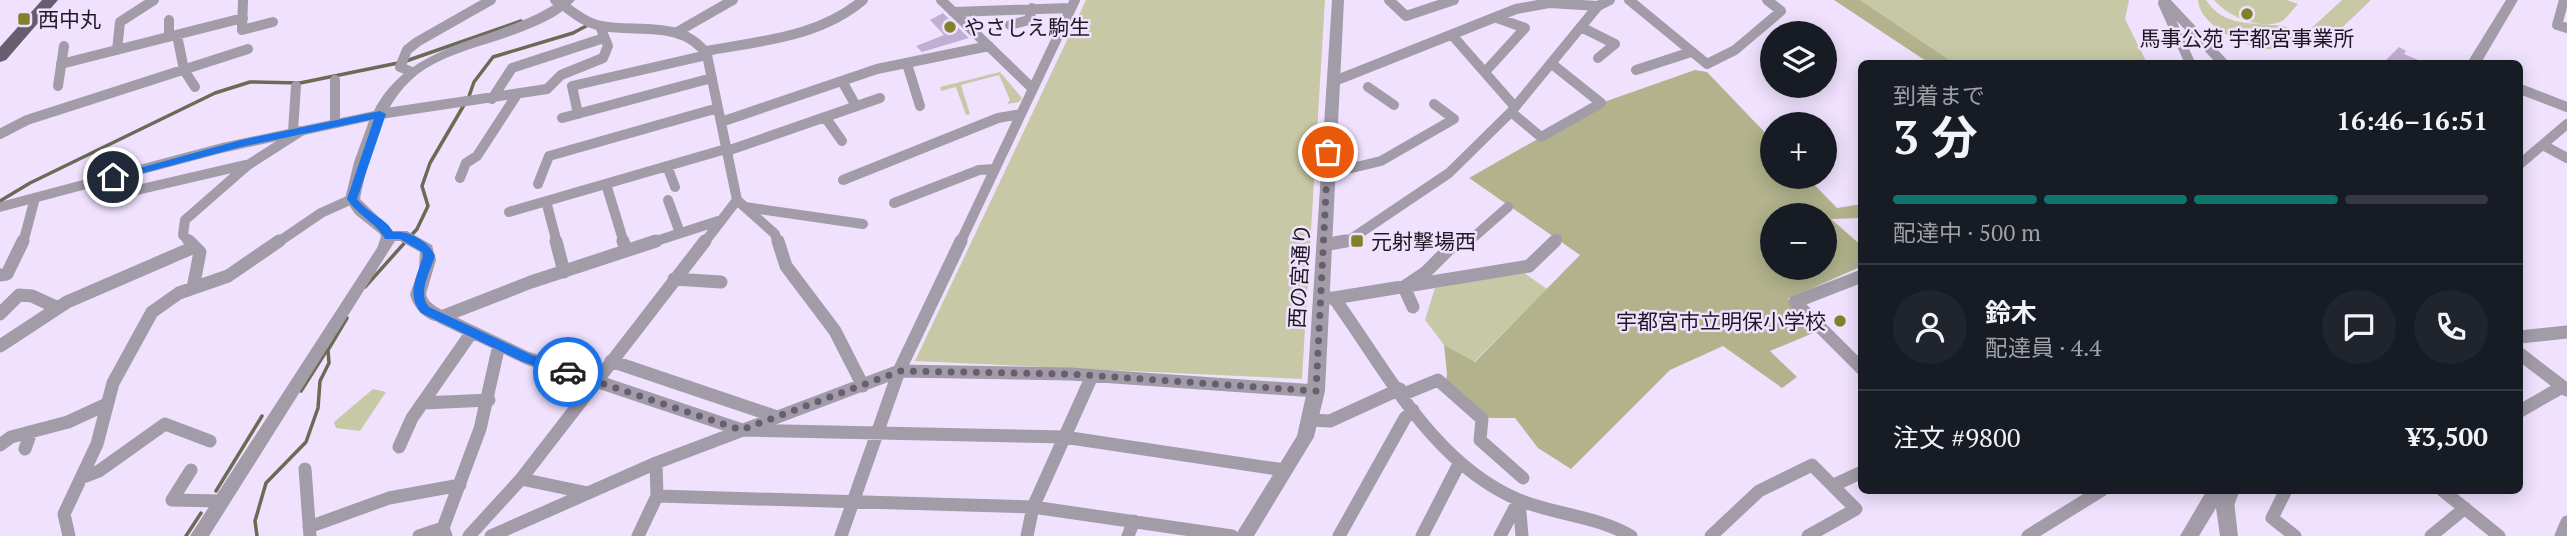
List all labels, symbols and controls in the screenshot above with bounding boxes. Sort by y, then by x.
place label: 西中丸 [38,5,101,33]
marker: 馬事公苑 宇都宮事業所 [2239,6,2255,22]
marker: 西中丸 [16,11,32,27]
place label: やさしえ駒生 [964,13,1090,41]
marker: やさしえ駒生 [942,19,958,35]
map controls [1760,21,1837,280]
button: layers [1760,21,1837,98]
place label: 馬事公苑 宇都宮事業所 [2139,24,2355,52]
text: 到着まで [1893,80,1985,111]
text: 16:46–16:51 [2336,103,2488,137]
text: 3 分 [1893,106,1977,167]
button: + [1760,112,1837,189]
pin [1298,122,1358,182]
icon: bag [1309,133,1347,171]
pin [83,147,143,207]
icon: home [94,158,132,196]
button: − [1760,203,1837,280]
text: 配達中 · 500 m [1893,217,2041,248]
street label: 西の宮通り [1282,223,1316,329]
place label: 元射撃場西 [1371,227,1476,255]
marker: 元射撃場西 [1349,233,1365,249]
button: person [1893,290,1967,364]
button: chat [2322,290,2396,364]
button: phone [2414,290,2488,364]
text: 鈴木 [1985,295,2037,329]
place label: 宇都宮市立明保小学校 [1616,307,1826,335]
marker: 宇都宮市立明保小学校 [1832,313,1848,329]
text: 配達員 · 4.4 [1985,332,2102,363]
courier [533,337,603,407]
icon: car [549,353,587,391]
text: ¥3,500 [2407,419,2488,453]
text: 注文 #9800 [1893,420,2021,454]

